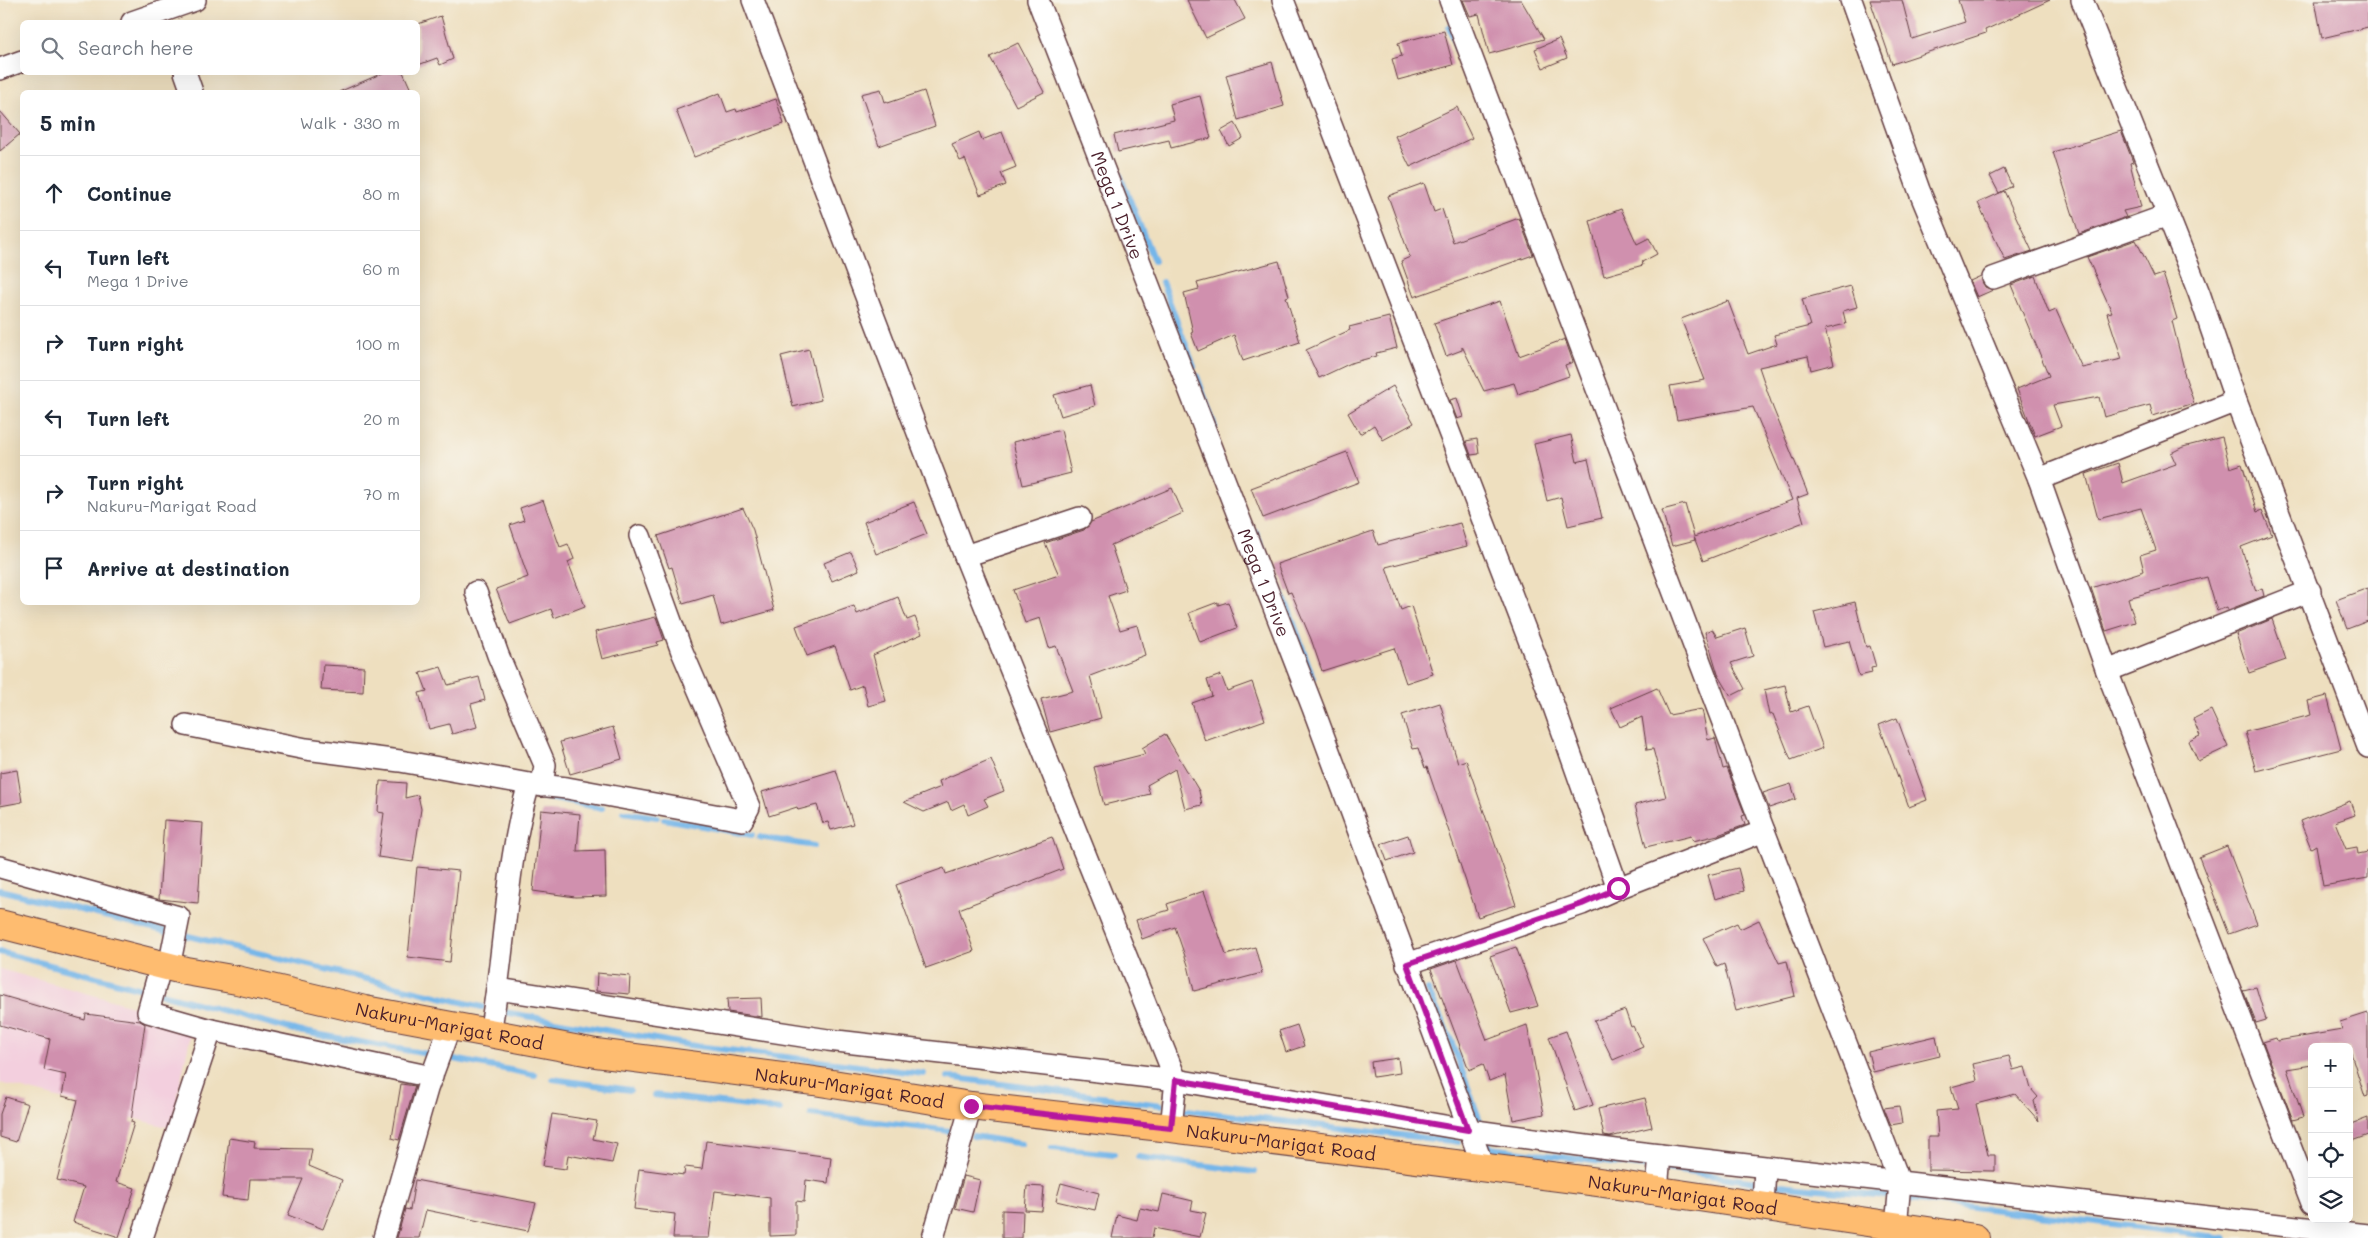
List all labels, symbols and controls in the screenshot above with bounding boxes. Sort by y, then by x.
search box [20,20,420,75]
icon: search [38,34,66,62]
text: Search here [78,35,194,60]
text: 5 min [40,109,96,136]
text: Walk · 330 m [300,112,400,133]
street label: Mega 1 Drive [1086,147,1150,263]
icon: ahead [40,179,68,207]
text: Continue [87,181,172,206]
text: 80 m [363,183,400,204]
text: Turn left [87,245,170,270]
icon: left [40,254,68,282]
text: 60 m [363,258,400,279]
text: Mega 1 Drive [87,270,189,291]
icon: right [40,329,68,357]
text: Turn right [87,331,184,356]
text: 100 m [355,333,400,354]
icon: left [40,404,68,432]
text: Turn left [87,406,170,431]
text: 20 m [363,408,400,429]
text: Turn right [87,470,184,495]
icon: right [40,479,68,507]
text: 70 m [363,483,400,504]
text: Nakuru-Marigat Road [87,495,256,516]
street label: Mega 1 Drive [1232,525,1296,640]
icon: arrive [40,554,68,582]
text: Arrive at destination [87,556,290,581]
route start [1607,877,1630,900]
street label: Nakuru-Marigat Road [353,996,545,1055]
map controls [2308,1043,2353,1223]
button: + [2308,1043,2353,1088]
street label: Nakuru-Marigat Road [754,1062,946,1114]
button: − [2308,1088,2353,1133]
route end [960,1095,983,1118]
street label: Nakuru-Marigat Road [1185,1118,1377,1166]
button: locate [2308,1133,2353,1178]
street label: Nakuru-Marigat Road [1587,1169,1779,1220]
button: layers [2308,1178,2353,1223]

